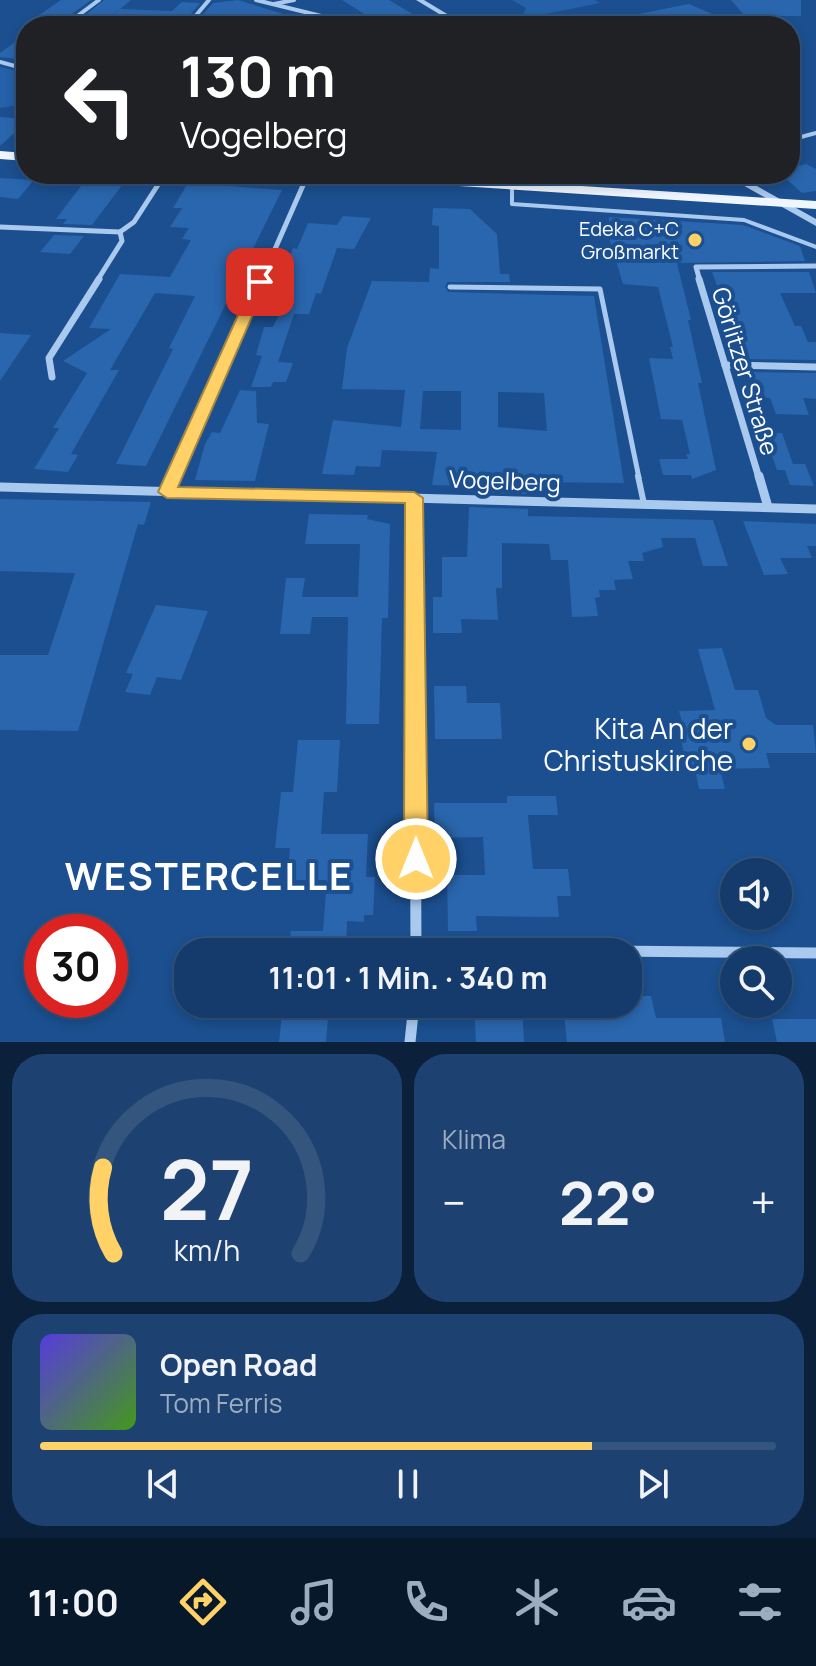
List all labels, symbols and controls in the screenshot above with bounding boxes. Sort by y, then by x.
text: 130 m [180,37,336,114]
icon: left [48,48,152,152]
text: Vogelberg [180,110,348,159]
place label: Edeka C+C Großmarkt [579,215,679,265]
marker: Edeka C+C Großmarkt [686,231,704,249]
pin [226,248,294,316]
icon: arrive [238,260,282,304]
street label: Görlitzer Straße [705,283,787,459]
street label: Vogelberg [449,462,561,498]
place label: Kita An der Christuskirche [544,709,733,779]
marker: Kita An der Christuskirche [740,735,758,753]
position arrow [374,817,458,901]
district label: WESTERCELLE [65,849,353,901]
map controls [720,858,792,1018]
button: sound [720,858,792,930]
speed limit sign: 30 [24,914,128,1018]
button: search [720,946,792,1018]
text: 11:01 · 1 Min. · 340 m [269,957,547,998]
text: Klima [442,1121,506,1157]
text: 27 [160,1131,254,1245]
text: 22° [559,1161,657,1243]
text: − [442,1172,466,1232]
text: + [751,1172,776,1232]
text: km/h [174,1231,240,1270]
text: Open Road [160,1344,317,1385]
text: Tom Ferris [160,1385,282,1421]
icon: previous [141,1462,185,1506]
icon: pause [386,1462,430,1506]
icon: next [631,1462,675,1506]
icon: directions [175,1574,231,1630]
icon: music [286,1574,342,1630]
icon: phone [398,1574,454,1630]
icon: climate [509,1574,565,1630]
icon: car [621,1574,677,1630]
icon: filters [732,1574,788,1630]
text: 11:00 [28,1578,119,1627]

